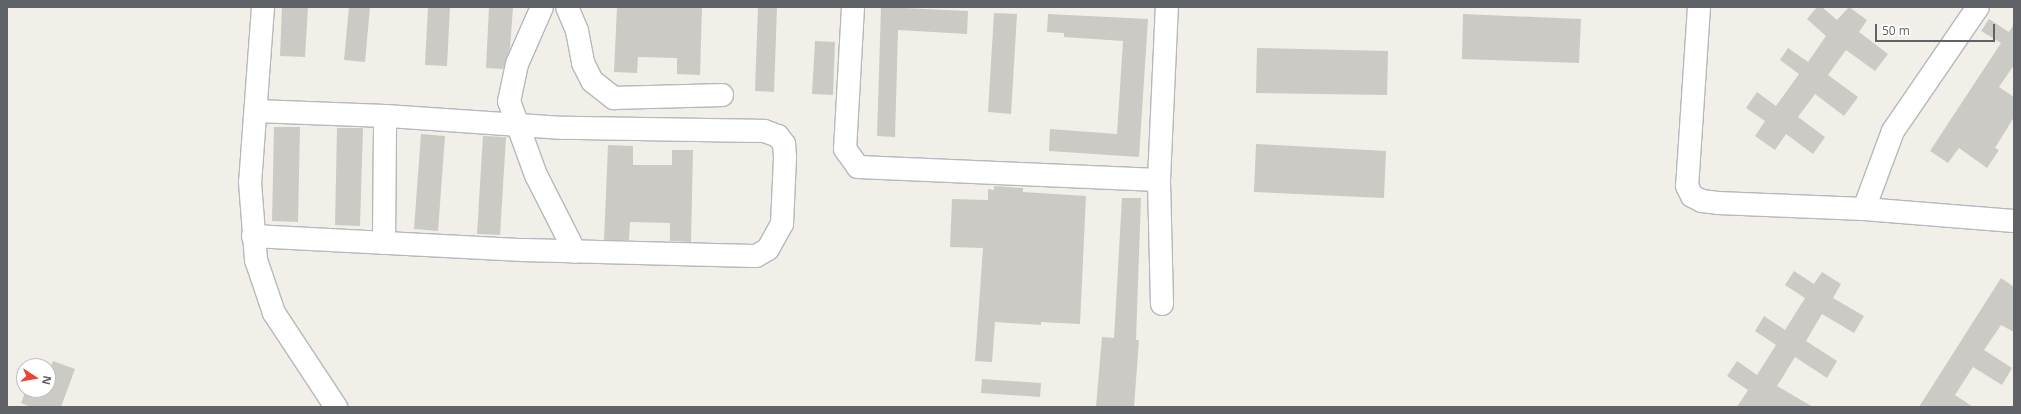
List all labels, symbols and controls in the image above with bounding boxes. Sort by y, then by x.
scale bar [1877,16,1997,42]
text: 50 m [1882,22,1910,39]
north arrow [16,358,56,398]
text: N [39,374,56,386]

